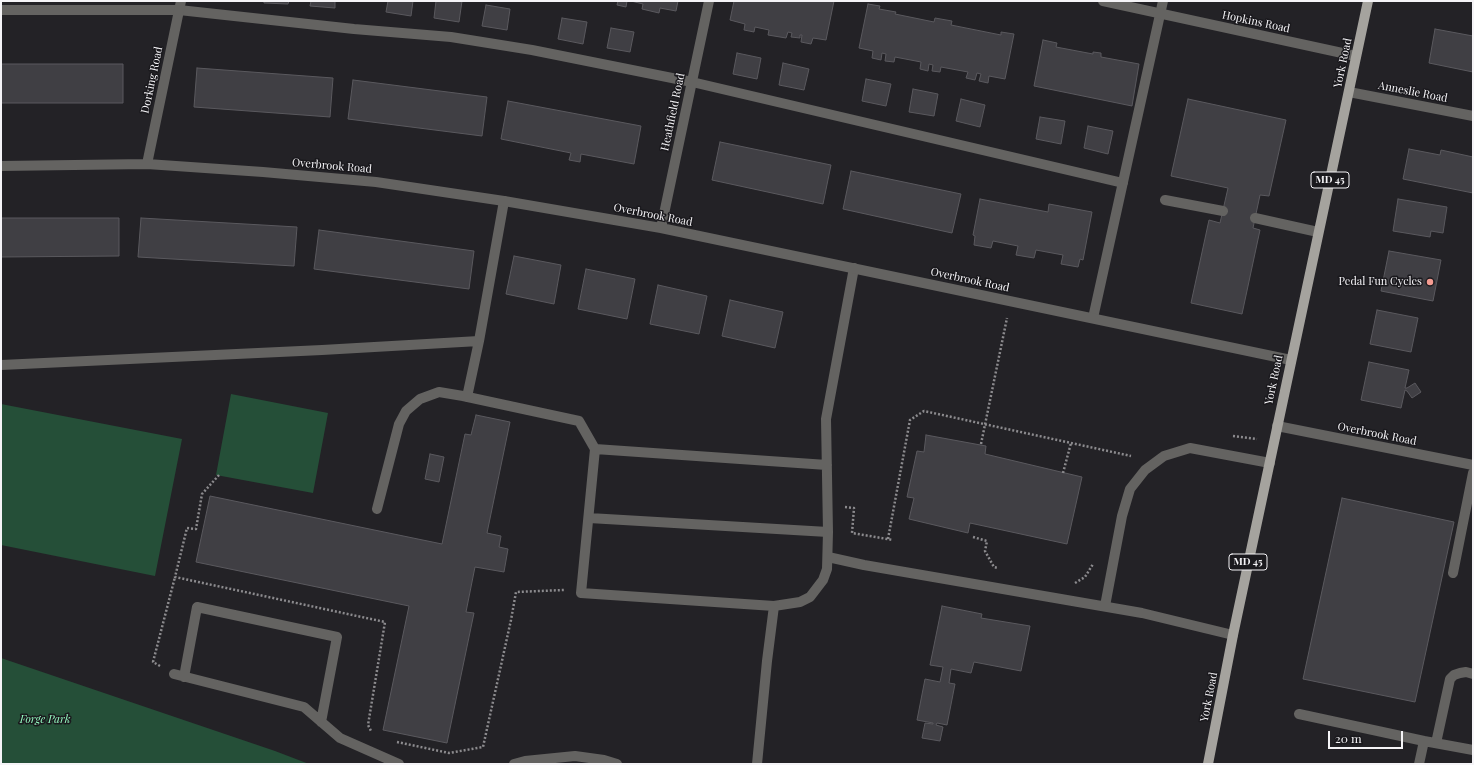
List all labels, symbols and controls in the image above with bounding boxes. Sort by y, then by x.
street label: Hopkins Road [1221,8,1291,36]
street label: York Road [1331,37,1355,89]
street label: Dorking Road [138,45,166,115]
street label: Heathfield Road [658,72,688,152]
street label: Anneslie Road [1377,79,1449,105]
street label: Overbrook Road [291,156,373,176]
road number: MD 45 [1311,172,1349,188]
street label: Overbrook Road [612,201,694,229]
street label: Overbrook Road [929,265,1011,295]
place label: Pedal Fun Cycles [1339,275,1422,289]
marker: Pedal Fun Cycles [1425,277,1435,287]
street label: York Road [1262,354,1286,406]
street label: Overbrook Road [1336,420,1418,448]
road number: MD 45 [1229,554,1267,570]
street label: York Road [1198,671,1220,723]
park label: Forge Park [20,713,70,727]
scale bar [1330,723,1405,749]
text: 20 m [1335,730,1362,746]

